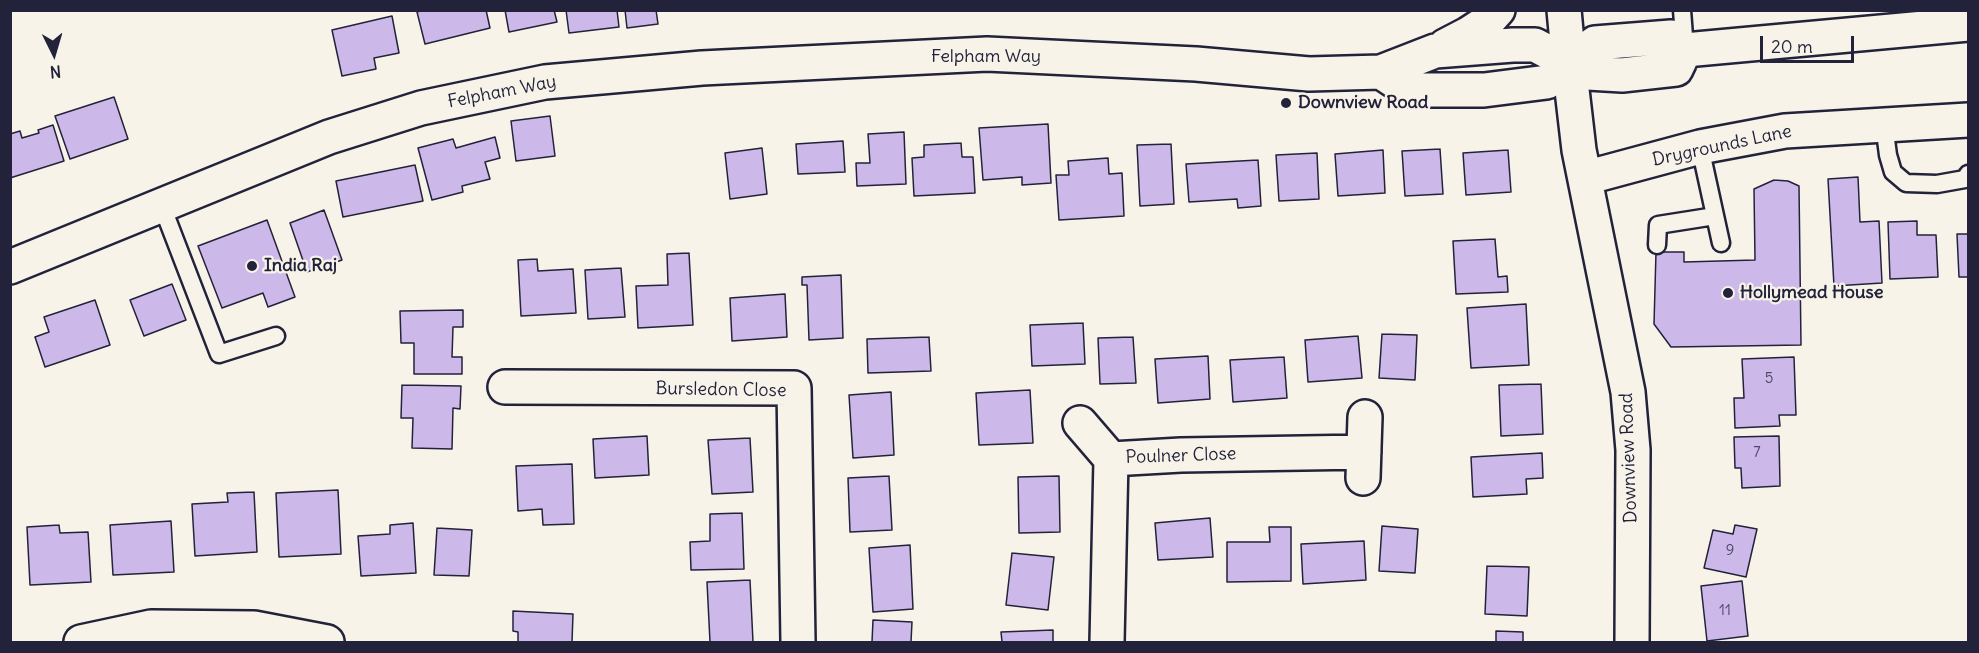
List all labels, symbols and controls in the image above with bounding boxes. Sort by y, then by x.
north arrow [24,24,84,84]
scale bar [1763,24,1858,62]
text: 20 m [1771,35,1813,58]
street label: Felpham Way [931,46,1041,68]
text: N [49,61,62,82]
street label: Felpham Way [446,71,558,113]
place label: Downview Road [1298,92,1428,114]
marker: Downview Road [1279,96,1293,110]
street label: Drygrounds Lane [1650,121,1794,171]
place label: India Raj [264,255,337,277]
marker: India Raj [245,259,259,273]
place label: Hollymead House [1740,282,1883,304]
marker: Hollymead House [1721,286,1735,300]
house number: 5 [1765,370,1773,388]
street label: Bursledon Close [655,378,787,402]
street label: Downview Road [1616,392,1642,524]
street label: Poulner Close [1125,443,1237,469]
house number: 7 [1753,444,1761,462]
house number: 9 [1726,542,1734,560]
house number: 11 [1719,602,1731,620]

